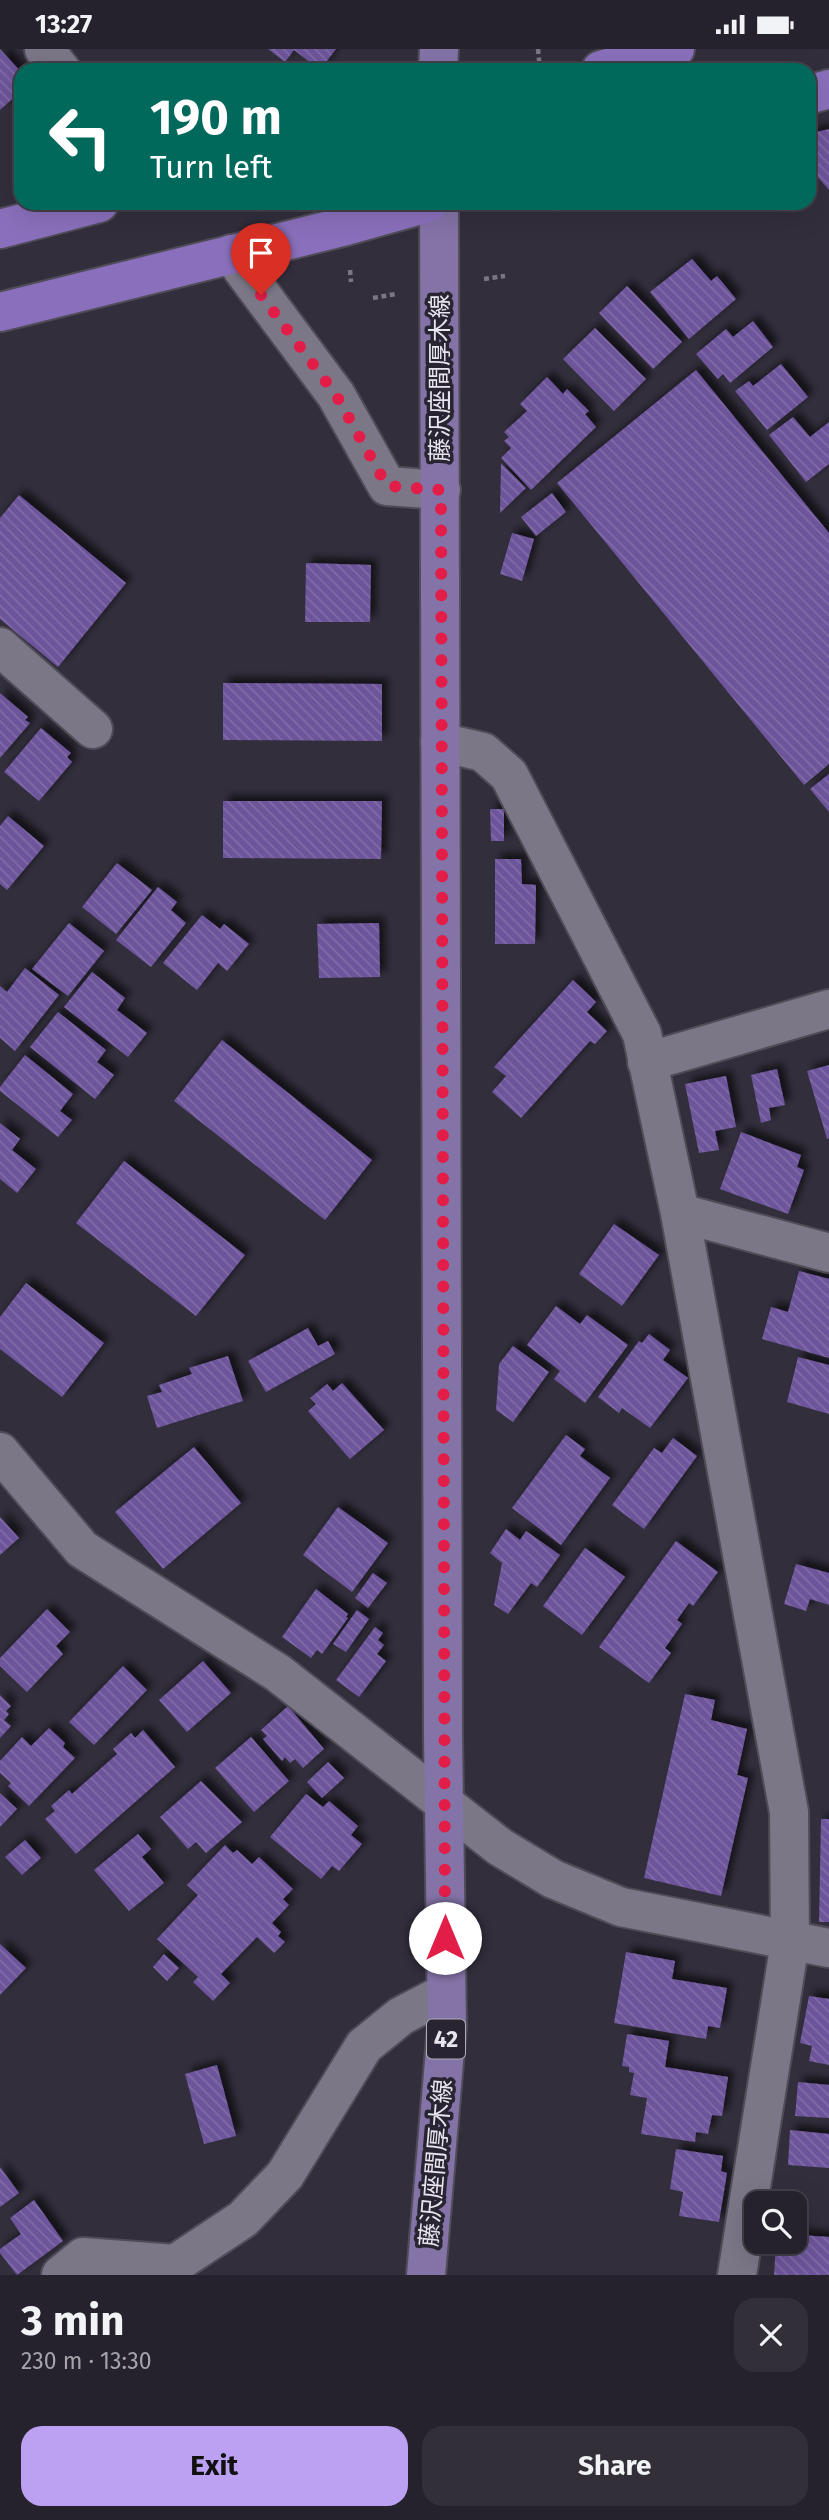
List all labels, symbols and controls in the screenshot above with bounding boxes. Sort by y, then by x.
text: 13:27 [35,9,92,40]
text: 190 m [150,88,282,147]
icon: left [35,91,126,182]
text: Turn left [150,148,272,186]
pin [231,223,291,295]
icon: arrive [242,234,280,272]
street label: 藤沢座間厚木線 [426,294,454,462]
position arrow [408,1901,482,1975]
road number: 42 [427,2019,465,2059]
street label: 藤沢座間厚木線 [415,2078,457,2248]
map controls [744,2191,807,2254]
button: search [744,2191,807,2254]
text: 3 min [21,2296,124,2346]
button: close [734,2298,808,2372]
text: 230 m · 13:30 [21,2347,152,2375]
button: Exit [21,2426,408,2506]
button: Share [422,2426,808,2506]

